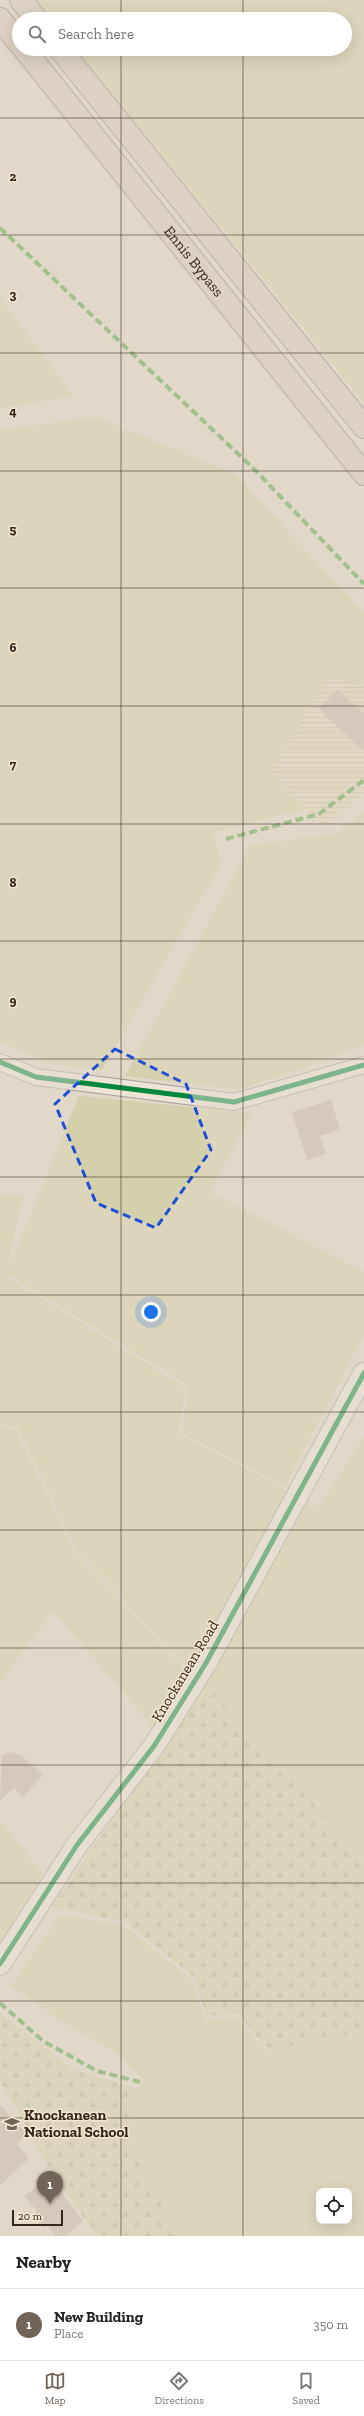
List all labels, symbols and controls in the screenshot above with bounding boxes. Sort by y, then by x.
search box [12,12,352,56]
icon: search [26,23,48,45]
text: Search here [58,25,134,43]
text: 2 [10,169,17,184]
street label: Ennis Bypass [160,222,228,300]
text: 3 [10,287,17,302]
text: 4 [9,404,17,419]
text: 5 [10,522,17,537]
text: 6 [10,640,17,655]
text: 7 [10,757,17,772]
text: 8 [9,875,17,890]
text: 9 [10,993,17,1008]
your location [141,1302,161,1322]
street label: Knockanean Road [148,1616,223,1725]
place label: Knockanean National School [24,2106,129,2141]
school or university icon: Knockanean National School [3,2115,21,2133]
pin: 1 [37,2171,63,2204]
map controls [316,2188,352,2224]
button: locate [316,2188,352,2224]
scale bar [12,2208,63,2227]
text: 20 m [18,2210,42,2223]
text: Nearby [16,2252,71,2272]
text: New Building [54,2308,143,2326]
text: 1 [26,2317,32,2332]
text: 350 m [313,2317,348,2332]
text: Place [54,2326,83,2341]
tab: Map [44,2370,66,2407]
tab: Directions [154,2370,204,2407]
tab: Saved [292,2370,320,2407]

